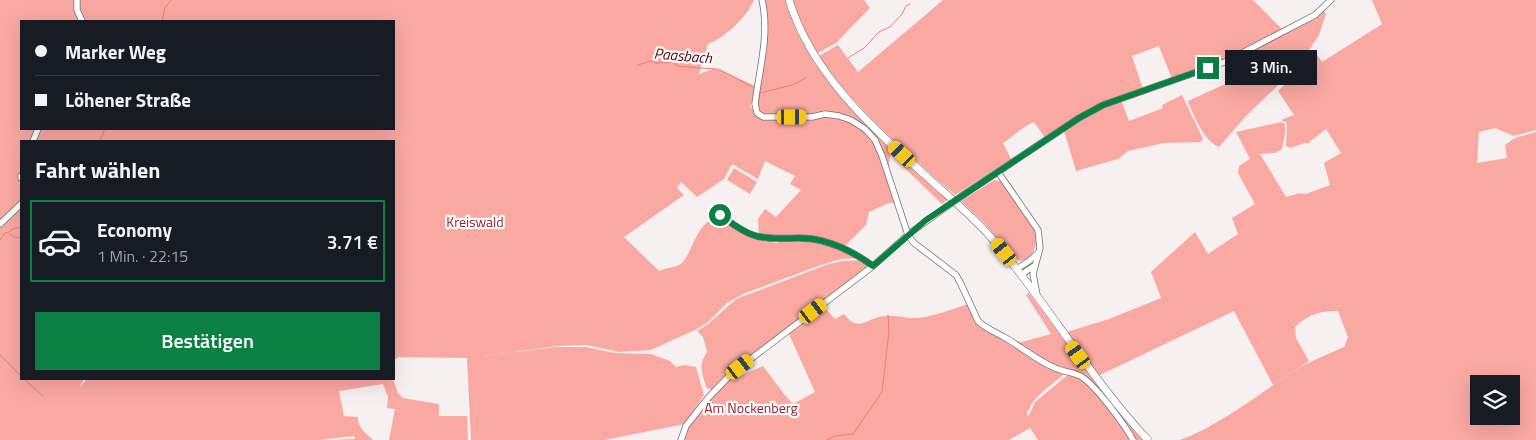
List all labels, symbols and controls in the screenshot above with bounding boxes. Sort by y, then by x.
text: Marker Weg [65,37,166,66]
water label: Paasbach [653,42,714,70]
callout: 3 Min. [1226,50,1318,86]
text: 3 Min. [1250,55,1292,79]
route end [1197,57,1219,79]
text: Löhener Straße [65,85,191,114]
car [777,110,807,125]
car [885,138,918,170]
text: Fahrt wählen [35,153,160,187]
route start [709,204,731,226]
park label: Kreiswald [446,211,504,232]
text: Economy [97,215,172,244]
icon: car [37,219,82,264]
text: 3.71 € [327,227,378,256]
car [988,236,1019,268]
text: 1 Min. · 22:15 [97,244,188,268]
car [796,296,829,326]
button: Bestätigen [35,312,380,370]
car [1063,338,1092,372]
car [723,352,756,382]
map controls [1470,375,1520,425]
button: layers [1470,375,1520,425]
park label: Am Nockenberg [704,397,798,418]

